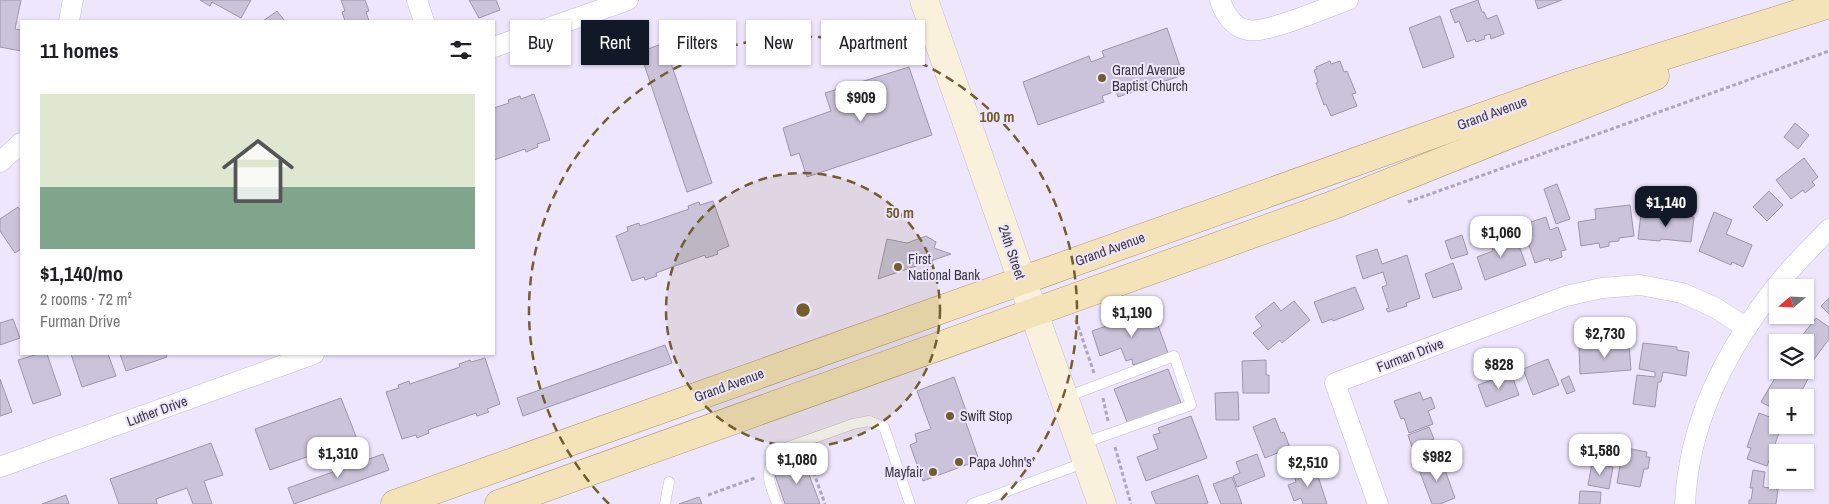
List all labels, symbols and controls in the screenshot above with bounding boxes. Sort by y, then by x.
chip: Buy [510,20,571,65]
chip: Rent [581,20,649,65]
chip: Filters [659,20,736,65]
chip: New [746,20,811,65]
chip: Apartment [821,20,925,65]
text: 11 homes [40,36,119,65]
icon: filters [447,36,475,64]
place label: Grand Avenue Baptist Church [1112,61,1188,95]
marker: Grand Avenue Baptist Church [1096,72,1108,84]
pin: $909 [831,80,891,123]
text: $909 [846,86,876,108]
street label: Grand Avenue [1455,92,1529,134]
text: 100 m [980,106,1014,127]
icon: home [213,126,303,216]
pin: $1,140 [1625,186,1707,228]
text: $1,140 [1646,191,1686,213]
text: 50 m [886,202,914,223]
pin: $1,060 [1460,216,1542,258]
text: $1,060 [1481,221,1521,243]
street label: 24th Street [994,223,1030,281]
street label: Grand Avenue [1073,228,1147,270]
place label: First National Bank [908,250,980,284]
text: $1,140/mo [40,259,123,288]
marker: First National Bank [892,261,904,273]
north arrow [1769,279,1814,324]
map controls [1769,279,1814,489]
text: 2 rooms · 72 m² [40,288,132,310]
pin: $1,190 [1091,296,1173,338]
centre of rings [794,301,812,319]
text: $1,190 [1112,301,1152,323]
text: Furman Drive [40,310,120,332]
pin: $2,730 [1564,316,1646,359]
text: $2,730 [1585,322,1625,344]
street label: Furman Drive [1374,334,1446,376]
button: layers [1769,334,1814,379]
pin: $828 [1469,348,1529,390]
text: $828 [1484,353,1514,375]
street label: Grand Avenue [692,364,766,406]
button: + [1769,389,1814,434]
street label: Luther Drive [124,392,190,430]
place label: Swift Stop [960,407,1012,425]
marker: Swift Stop [944,410,956,422]
pin: $1,580 [1559,434,1641,476]
pin: $1,310 [297,436,379,479]
text: $1,580 [1580,439,1620,461]
pin: $982 [1407,440,1467,482]
text: $1,310 [318,442,358,464]
pin: $1,080 [756,442,838,485]
button: − [1769,444,1814,489]
text: $982 [1422,445,1452,467]
pin: $2,510 [1267,446,1349,488]
text: $1,080 [777,448,817,470]
text: $2,510 [1288,451,1328,473]
place label: Papa John's [969,453,1032,471]
marker: Papa John's [953,456,965,468]
place label: Mayfair [885,463,923,481]
marker: Mayfair [927,466,939,478]

